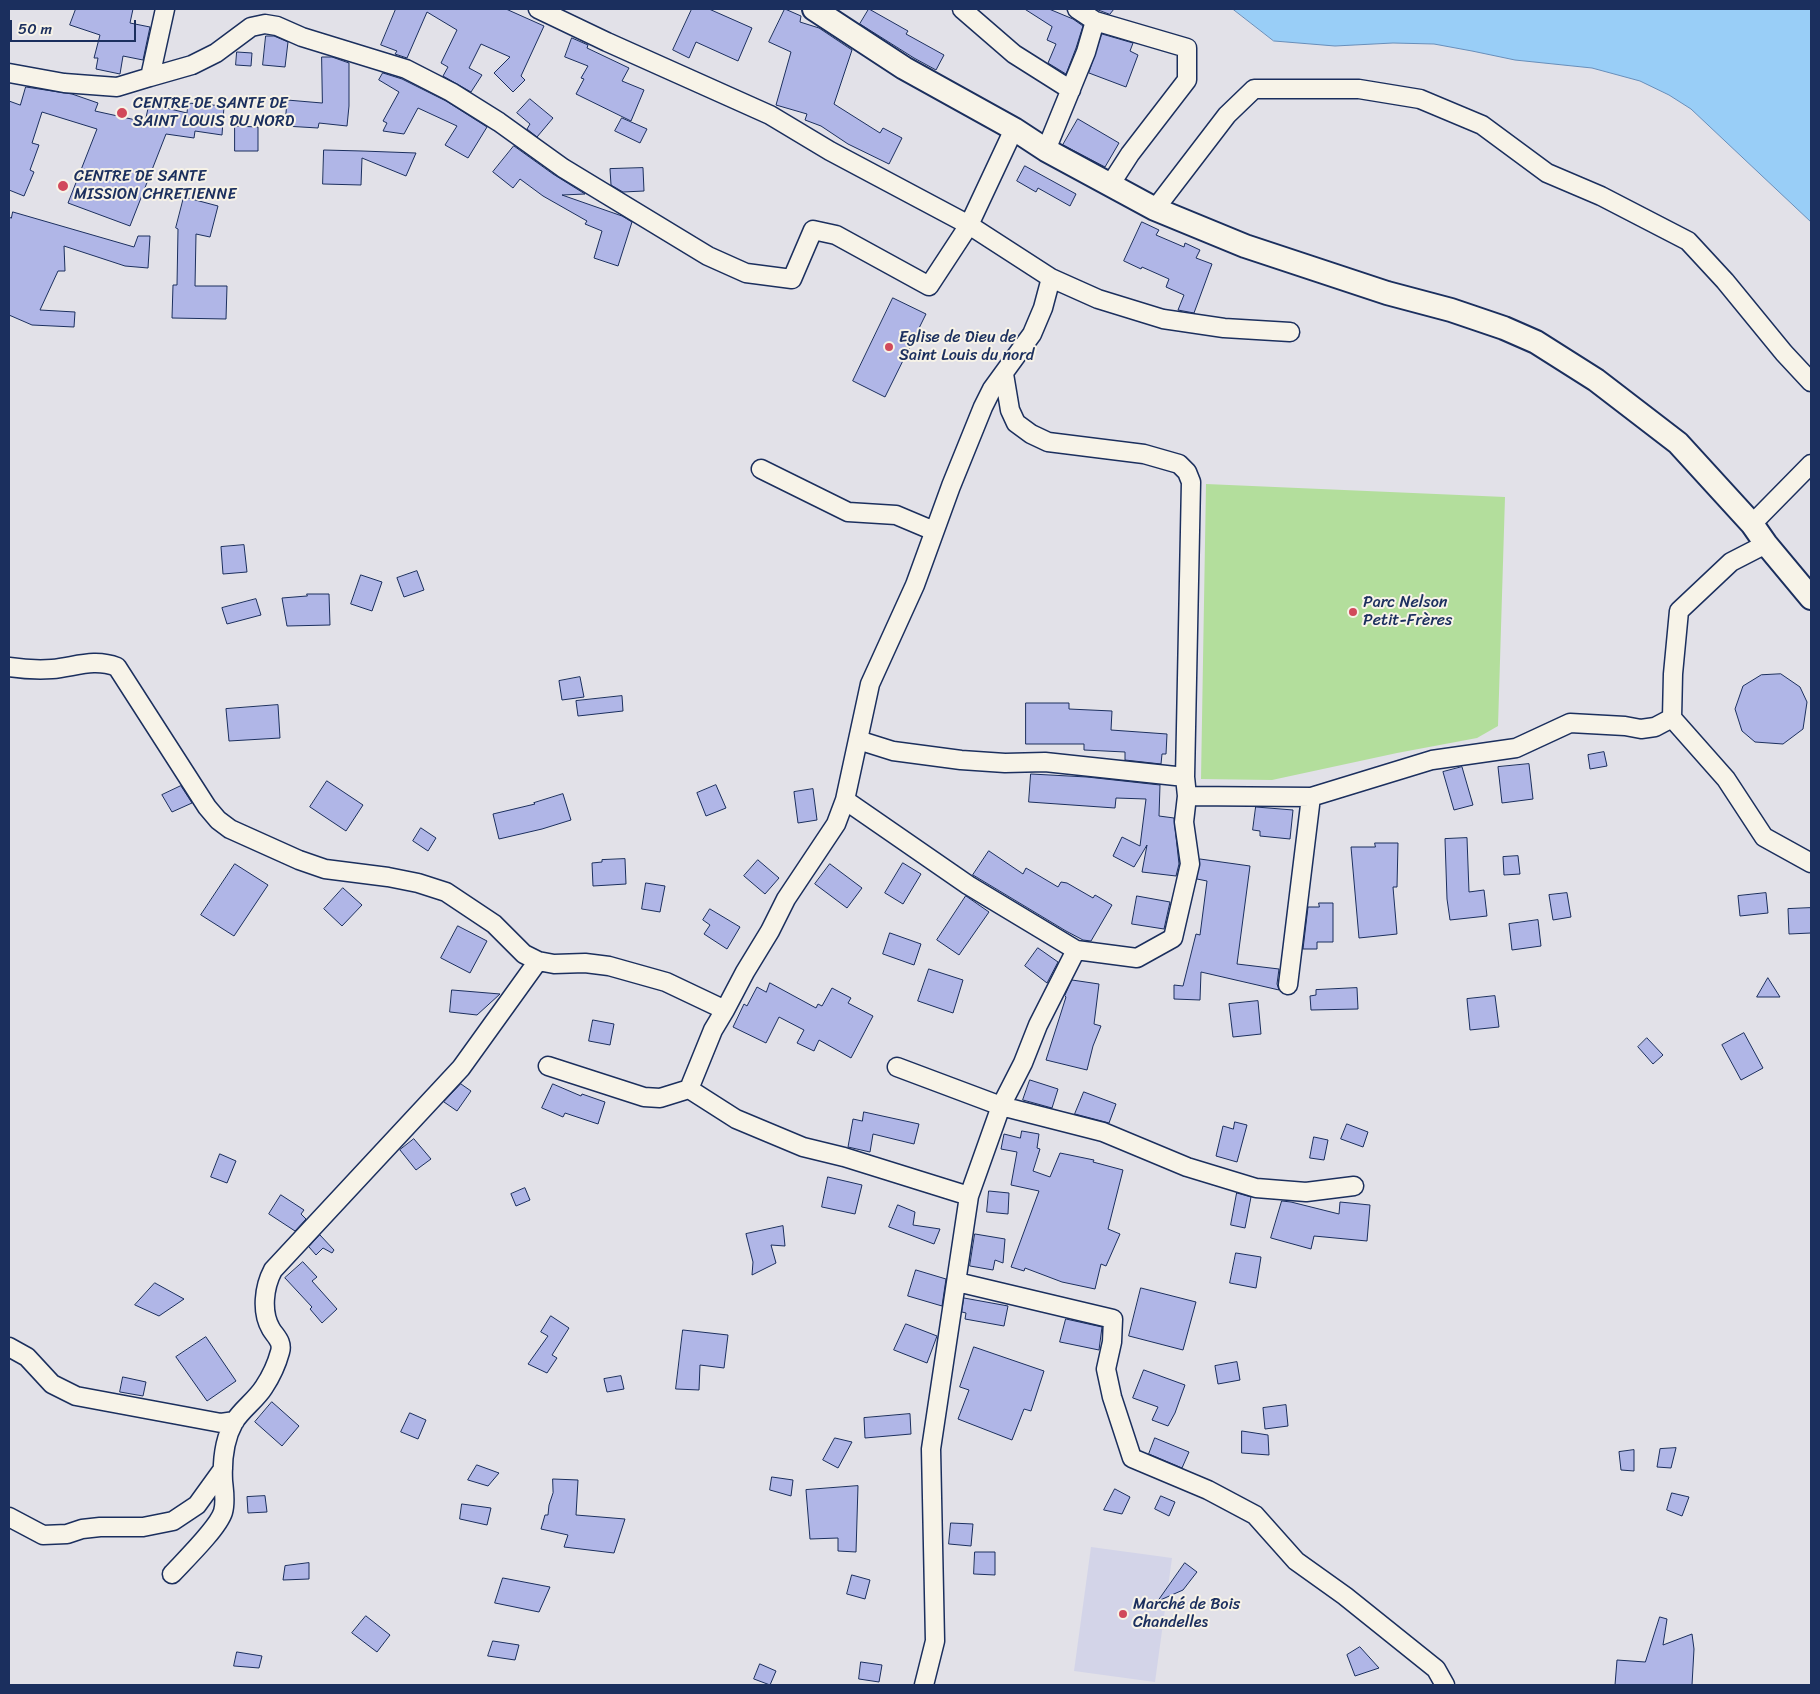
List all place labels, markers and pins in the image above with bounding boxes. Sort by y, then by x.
place label: CENTRE DE SANTE DE SAINT LOUIS DU NORD [133,94,294,132]
marker: CENTRE DE SANTE DE SAINT LOUIS DU NORD [115,106,129,120]
place label: CENTRE DE SANTE MISSION CHRETIENNE [74,167,236,205]
marker: CENTRE DE SANTE MISSION CHRETIENNE [56,179,70,193]
place label: Eglise de Dieu de Saint Louis du nord [899,328,1034,366]
marker: Eglise de Dieu de Saint Louis du nord [883,341,895,353]
place label: Parc Nelson Petit-Frères [1363,593,1452,631]
marker: Parc Nelson Petit-Frères [1347,606,1359,618]
place label: Marché de Bois Chandelles [1133,1595,1240,1633]
marker: Marché de Bois Chandelles [1117,1608,1129,1620]

